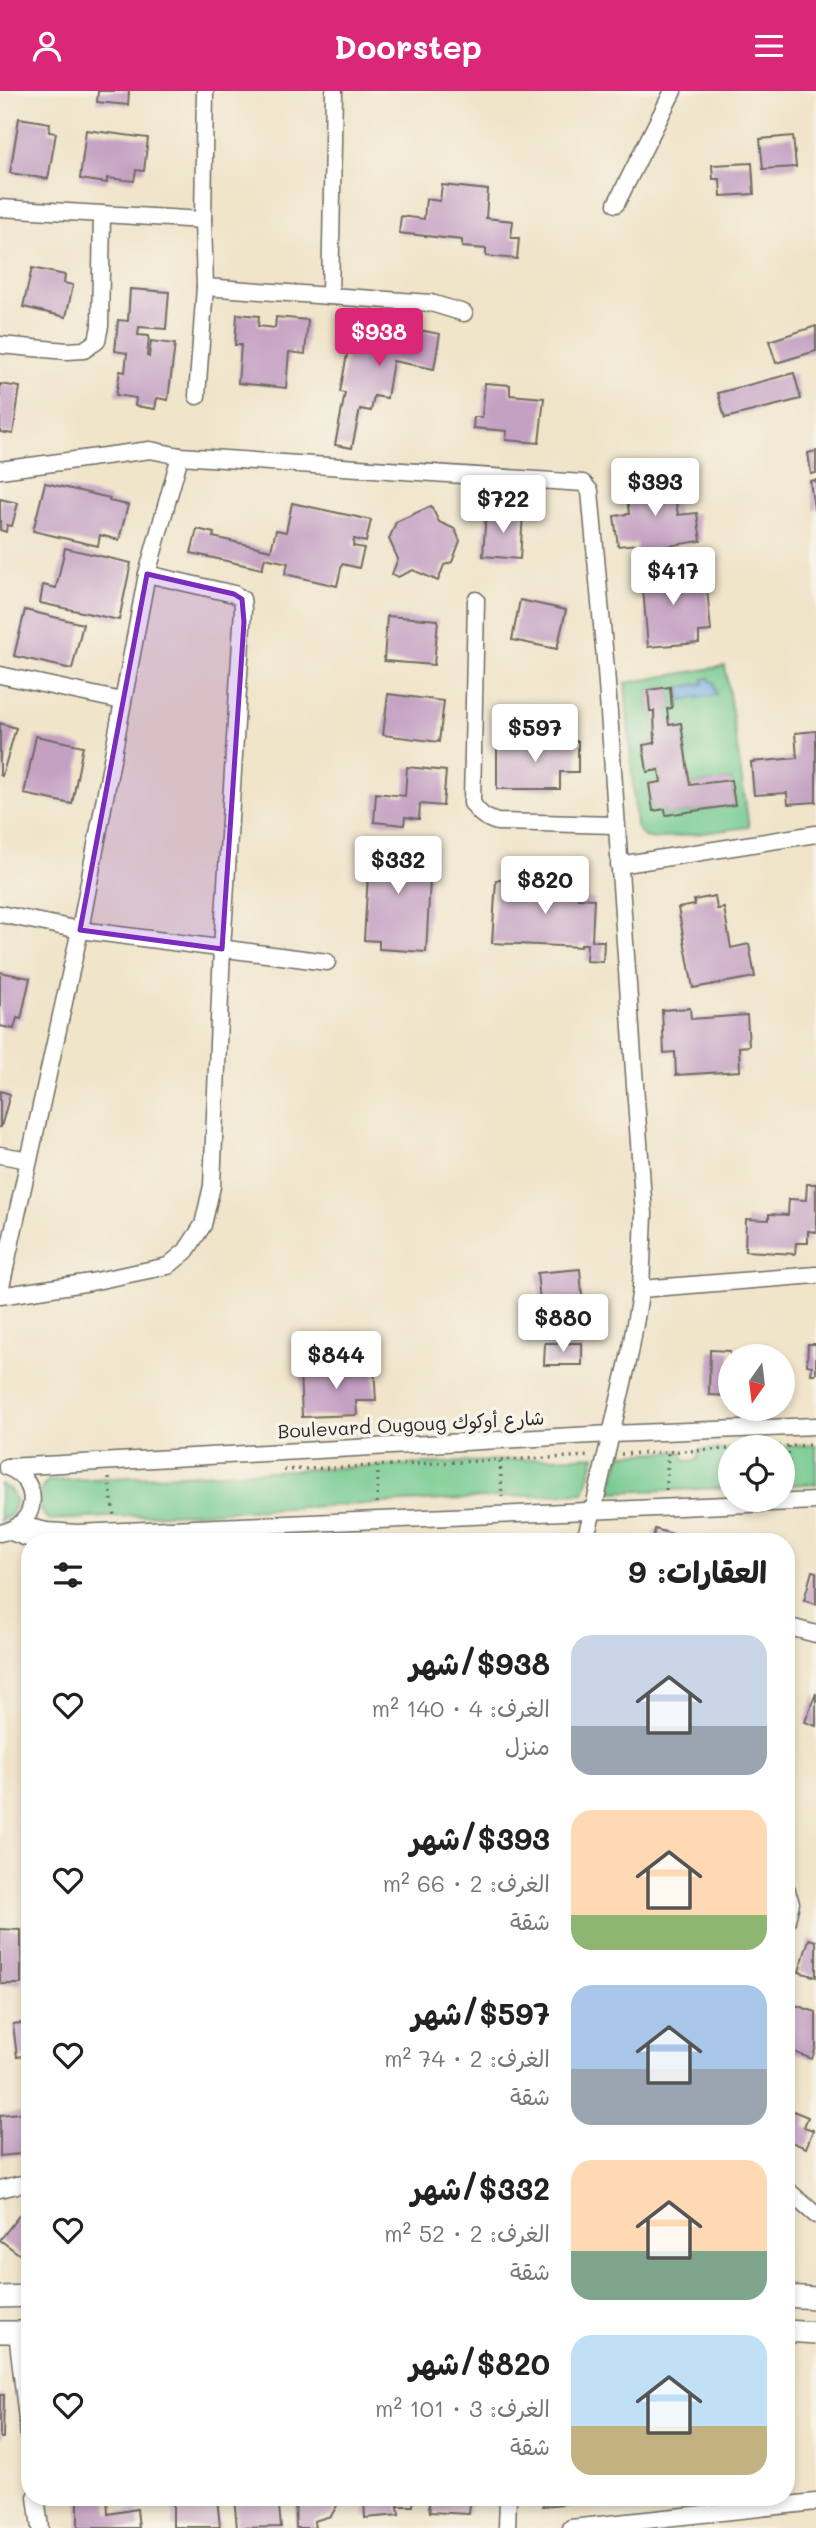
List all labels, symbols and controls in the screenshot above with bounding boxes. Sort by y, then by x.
text: Doorstep [334,25,482,67]
icon: person [28,27,66,65]
icon: menu [750,27,788,65]
pin: $938 [338,309,420,368]
text: $938 [351,316,407,346]
pin: $393 [614,459,696,518]
text: $393 [627,466,683,496]
pin: $722 [462,475,544,535]
text: $722 [477,483,529,513]
pin: $417 [632,547,714,607]
text: $417 [647,555,699,585]
pin: $597 [494,705,576,764]
text: $597 [508,712,562,742]
pin: $332 [357,837,439,896]
text: $332 [371,844,425,874]
pin: $820 [504,857,586,916]
text: $820 [517,864,573,894]
pin: $880 [522,1295,604,1354]
text: $880 [534,1302,592,1332]
pin: $844 [295,1331,377,1391]
text: $844 [307,1339,365,1369]
north arrow [718,1344,794,1421]
map controls [718,1344,795,1512]
street label: Boulevard Ougoug شارع أوكوك [277,1405,545,1445]
button: locate [718,1435,795,1512]
text: العقارات: 9 [628,1551,767,1591]
icon: filters [49,1556,87,1594]
text: $938/شهر [409,1643,550,1683]
icon: home [627,1663,711,1747]
icon: heart [49,1686,87,1724]
text: الغرف: 4 · 140 m² [372,1693,550,1723]
text: منزل [505,1731,550,1761]
text: $393/شهر [410,1818,550,1858]
icon: home [627,1838,711,1922]
icon: heart [49,1861,87,1899]
text: الغرف: 2 · 66 m² [383,1868,550,1898]
text: شقة [510,1906,550,1936]
text: $597/شهر [412,1993,550,2033]
icon: home [627,2013,711,2097]
icon: heart [49,2036,87,2074]
text: الغرف: 2 · 74 m² [384,2043,550,2073]
text: شقة [510,2081,550,2111]
text: $332/شهر [411,2168,550,2208]
icon: home [627,2188,711,2272]
icon: heart [49,2211,87,2249]
text: الغرف: 2 · 52 m² [384,2218,550,2248]
text: شقة [510,2256,550,2286]
text: $820/شهر [409,2343,550,2383]
icon: home [627,2363,711,2447]
icon: heart [49,2386,87,2424]
text: الغرف: 3 · 101 m² [375,2393,550,2423]
text: شقة [510,2431,550,2461]

